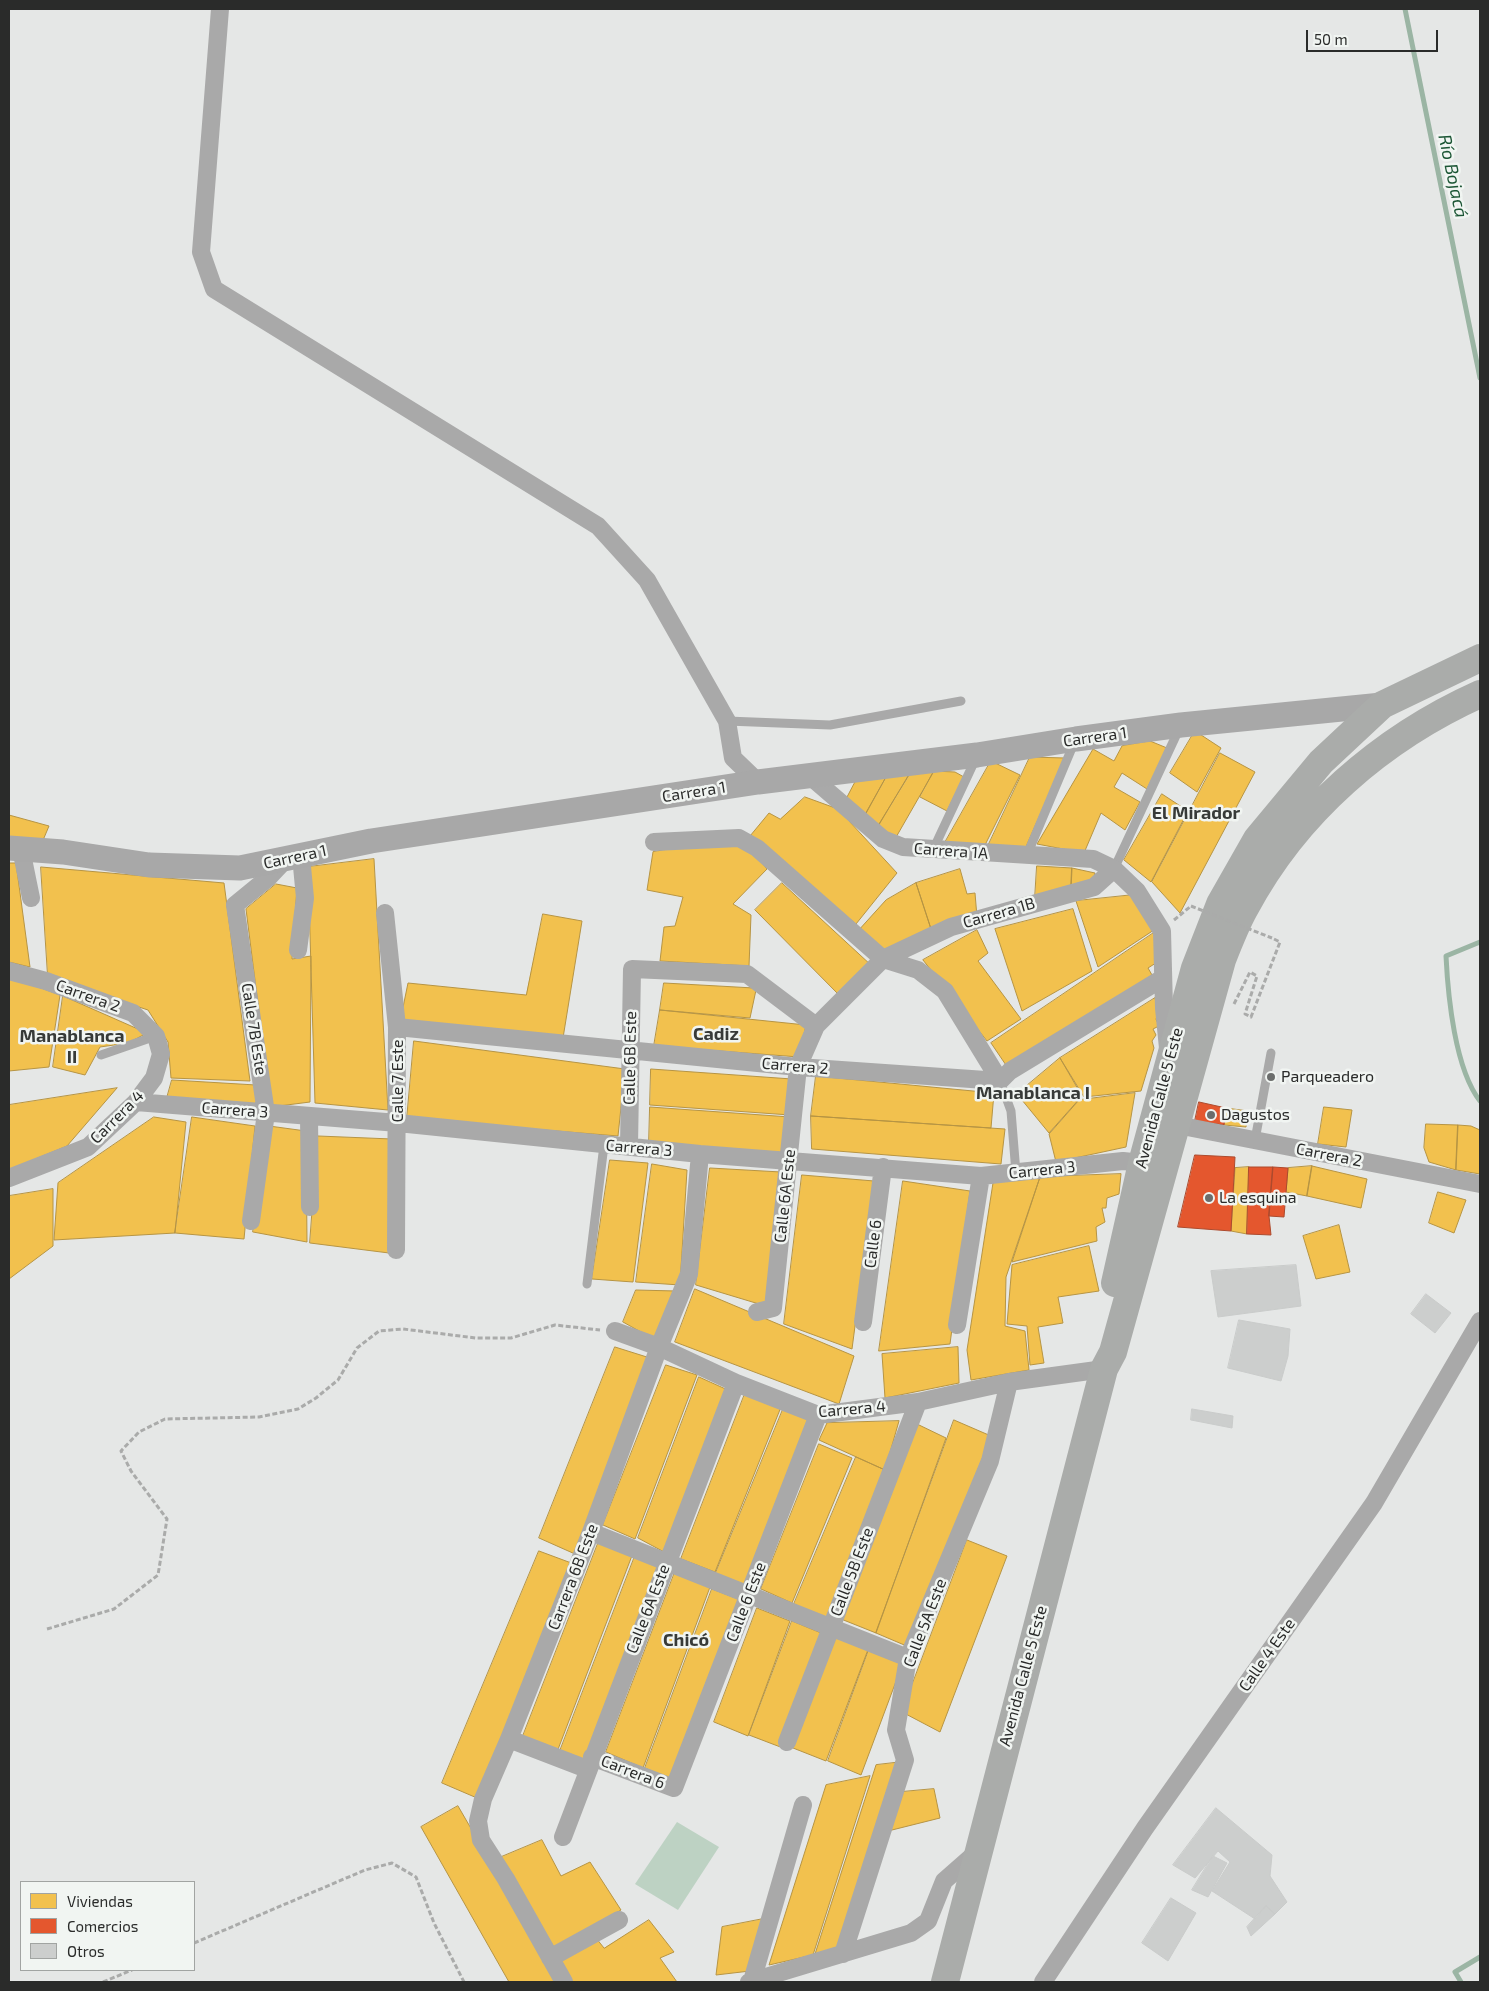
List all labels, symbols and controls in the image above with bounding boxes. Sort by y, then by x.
scale bar [1309,20,1442,52]
text: 50 m [1314,30,1348,48]
water label: Río Bojacá [1434,132,1472,220]
street label: Carrera 1 [1062,723,1128,751]
street label: Carrera 1 [661,777,727,807]
district label: El Mirador [1152,802,1240,824]
street label: Carrera 1A [913,839,989,863]
street label: Carrera 1 [262,841,328,873]
street label: Carrera 1B [961,894,1037,932]
street label: Carrera 2 [53,976,123,1016]
street label: Calle 7B Este [237,982,271,1076]
street label: Calle 6B Este [620,1011,640,1105]
district label: Cadiz [693,1023,739,1045]
district label: Manablanca II [20,1025,124,1068]
street label: Avenida Calle 5 Este [1131,1026,1187,1170]
street label: Calle 7 Este [388,1039,408,1123]
street label: Carrera 2 [761,1054,829,1078]
place label: Parqueadero [1281,1067,1374,1087]
marker: Parqueadero [1265,1071,1277,1083]
district label: Manablanca I [976,1082,1090,1104]
street label: Carrera 4 [86,1086,148,1148]
street label: Carrera 3 [201,1098,269,1122]
place label: Dagustos [1221,1105,1290,1125]
marker: Dagustos [1205,1109,1217,1121]
street label: Carrera 3 [605,1136,673,1160]
street label: Carrera 2 [1294,1139,1364,1171]
street label: Calle 6A Este [771,1148,799,1244]
street label: Carrera 3 [1008,1157,1076,1183]
place label: La esquina [1219,1188,1297,1208]
marker: La esquina [1203,1192,1215,1204]
street label: Calle 6 [861,1219,885,1269]
street label: Carrera 4 [817,1396,887,1422]
street label: Carrera 6B Este [544,1521,602,1633]
street label: Calle 5B Este [826,1525,878,1619]
street label: Calle 6 Este [722,1559,770,1645]
street label: Calle 6A Este [622,1562,674,1656]
street label: Calle 5A Este [899,1576,951,1670]
street label: Avenida Calle 5 Este [995,1604,1051,1748]
street label: Calle 4 Este [1235,1615,1299,1695]
district label: Chicó [663,1629,709,1651]
street label: Carrera 6 [598,1751,668,1793]
legend [20,1881,195,1971]
text: Viviendas [67,1892,133,1910]
text: Comercios [67,1917,138,1935]
text: Otros [67,1942,105,1960]

